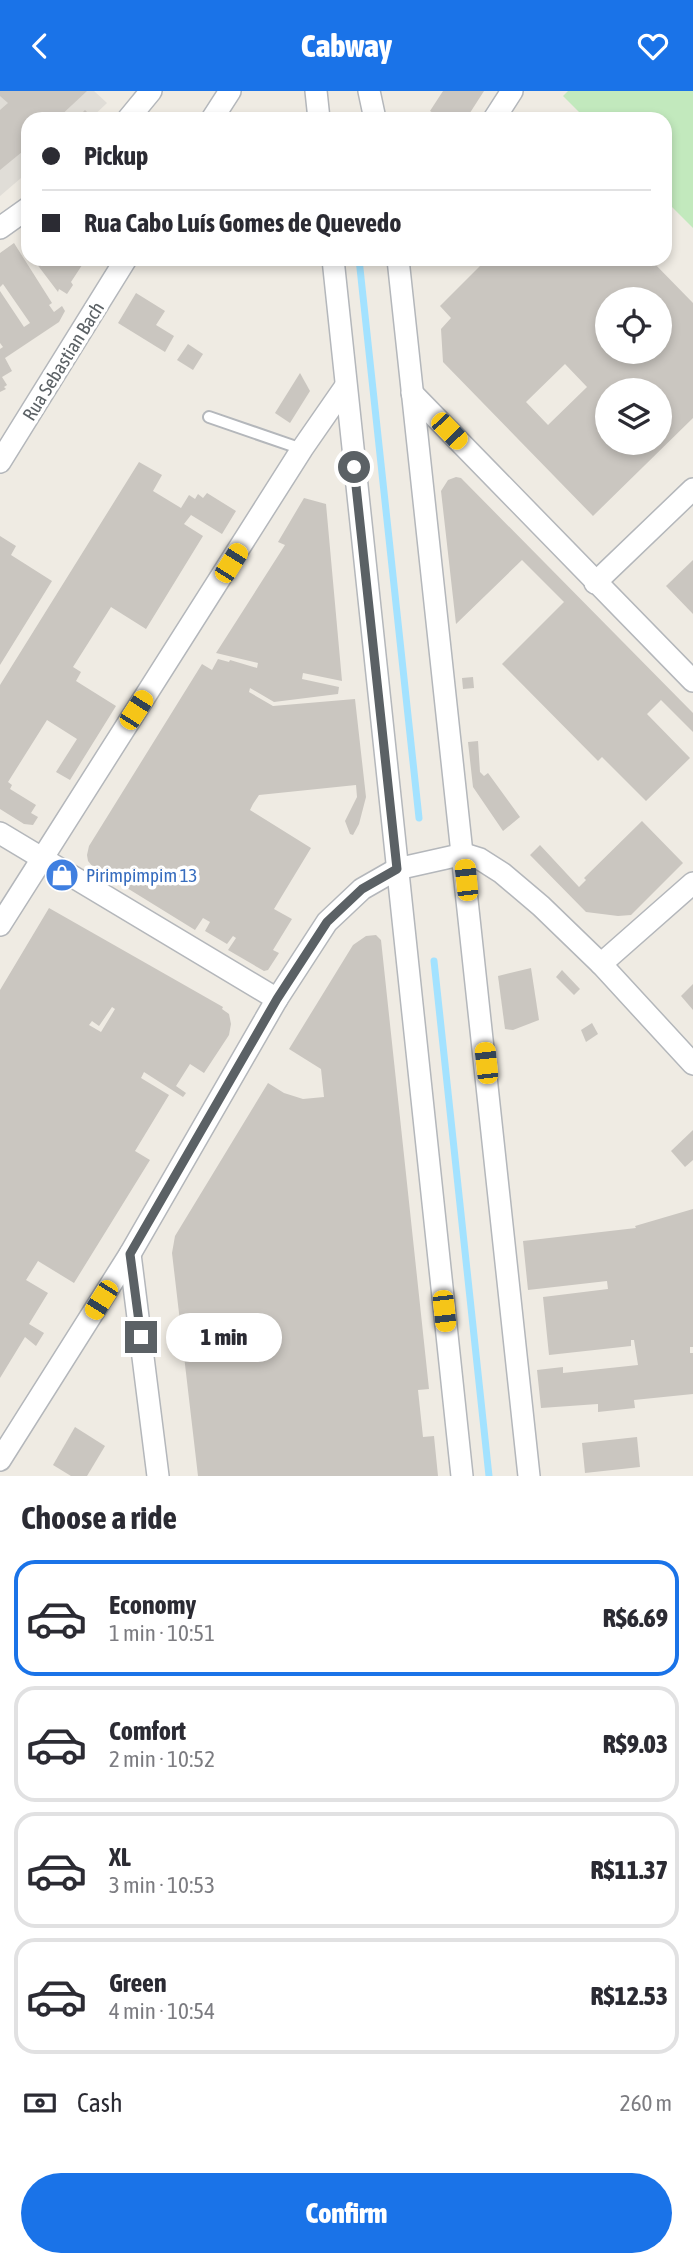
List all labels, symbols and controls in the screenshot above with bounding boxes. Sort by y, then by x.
icon: back [21,27,59,65]
text: Cabway [301,27,392,64]
icon: heart [634,27,672,65]
text: Pickup [84,141,148,171]
text: Rua Cabo Luís Gomes de Quevedo [84,208,401,238]
map controls [595,287,672,455]
button: locate [595,287,672,364]
street label: Rua Sebastian Bach [18,298,108,424]
button: layers [595,378,672,455]
car [427,409,472,453]
route start [338,451,370,483]
car [211,540,252,586]
car [116,687,157,733]
shop icon: Pirimpimpim 13 [43,856,81,894]
car [454,858,479,902]
place label: Pirimpimpim 13 [86,864,198,886]
car [474,1041,499,1085]
car [81,1277,122,1323]
car [432,1289,457,1333]
callout: 1 min [166,1313,281,1361]
route end [125,1321,157,1353]
text: 1 min [201,1324,247,1350]
text: Choose a ride [21,1499,177,1536]
icon: car [25,1587,88,1650]
text: Economy [109,1590,196,1620]
text: R$6.69 [603,1603,668,1633]
text: 1 min · 10:51 [109,1620,215,1646]
icon: car [25,1713,88,1776]
text: Comfort [109,1716,186,1746]
text: R$9.03 [603,1729,668,1759]
text: 2 min · 10:52 [109,1746,215,1772]
icon: car [25,1839,88,1902]
text: XL [109,1842,131,1872]
text: R$11.37 [591,1855,668,1885]
text: 3 min · 10:53 [109,1872,215,1898]
icon: car [25,1965,88,2028]
text: Green [109,1968,167,1998]
text: R$12.53 [591,1981,668,2011]
text: 4 min · 10:54 [109,1998,215,2024]
icon: cash [21,2084,59,2122]
text: Cash [77,2088,123,2118]
text: 260 m [620,2090,672,2116]
button: Confirm [21,2173,672,2253]

